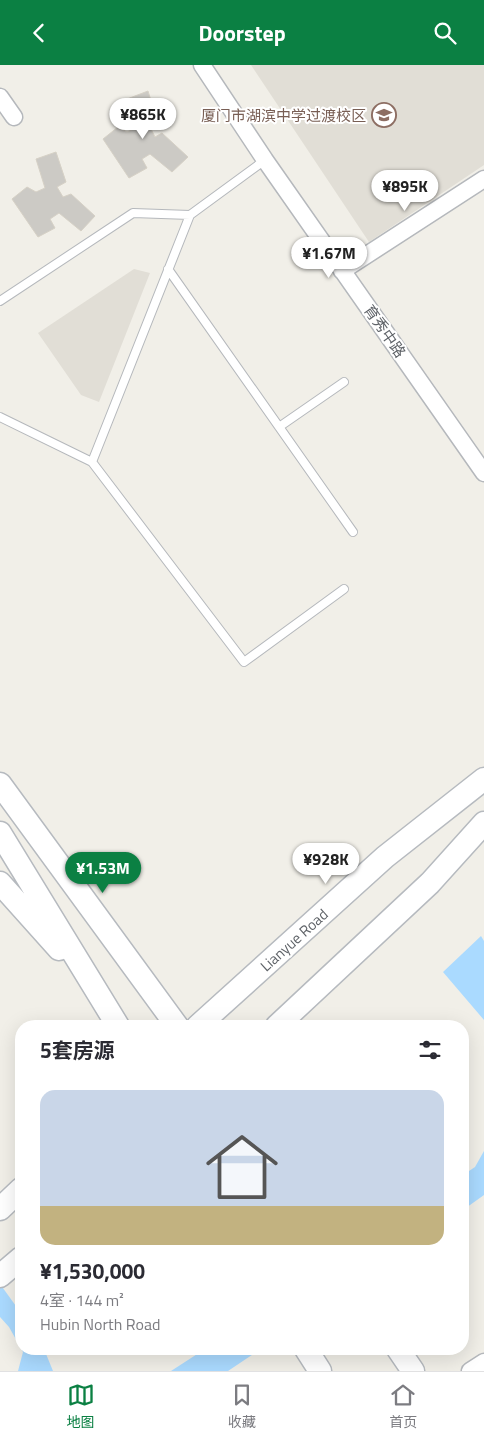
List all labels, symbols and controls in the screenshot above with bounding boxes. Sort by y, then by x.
text: Doorstep [198,16,286,50]
icon: back [25,19,53,47]
icon: search [431,19,459,47]
pin: ¥865K [108,97,178,140]
text: ¥865K [120,102,166,126]
school or university icon: 厦门市湖滨中学过渡校区 [371,102,397,128]
place label: 厦门市湖滨中学过渡校区 [201,104,366,127]
pin: ¥895K [370,169,440,212]
text: ¥895K [382,174,428,198]
pin: ¥1.67M [288,237,370,279]
text: ¥1.67M [302,241,356,265]
street label: 育秀中路 [358,300,412,362]
pin: ¥928K [291,843,361,885]
text: ¥928K [303,847,349,871]
pin: ¥1.53M [62,851,144,894]
text: ¥1.53M [76,856,130,880]
street label: Lianyue Road [255,903,333,977]
text: 5套房源 [40,1034,115,1066]
icon: filters [416,1036,444,1064]
icon: home [197,1122,287,1212]
text: ¥1,530,000 [40,1255,145,1287]
text: 4室 · 144 m² [40,1288,124,1312]
text: Hubin North Road [40,1312,160,1336]
tab: 地图 [67,1381,95,1432]
tab: 收藏 [228,1381,256,1432]
tab: 首页 [389,1381,417,1432]

